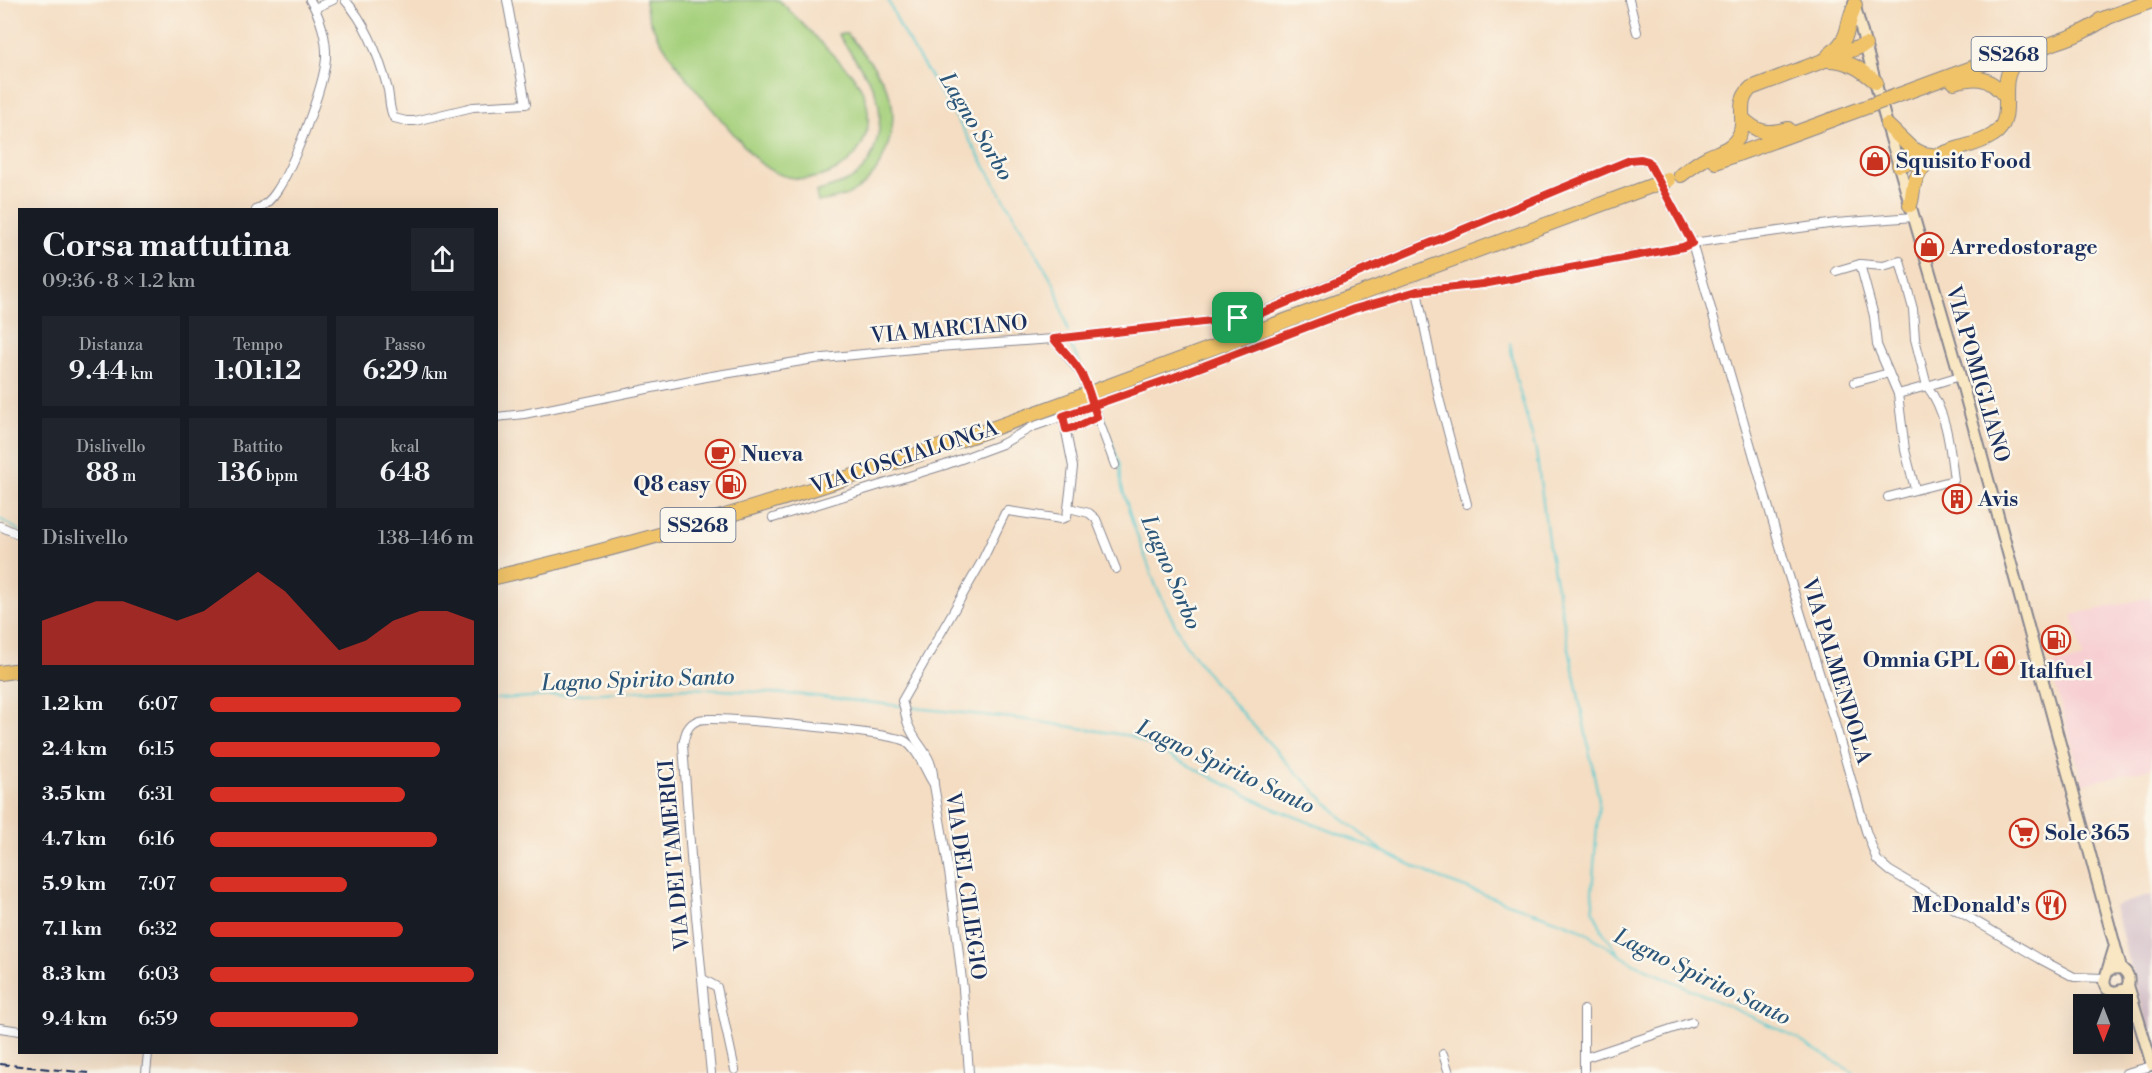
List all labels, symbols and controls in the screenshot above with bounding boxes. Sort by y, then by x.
road number: SS268 [1972,37,2046,71]
water label: Lagno Sorbo [932,67,1018,186]
shop icon: Squisito Food [1859,145,1891,177]
place label: Squisito Food [1896,149,2031,175]
text: Corsa mattutina [42,226,291,267]
button: share [411,228,474,291]
shop icon: Arredostorage [1913,231,1945,263]
place label: Arredostorage [1949,235,2098,261]
text: 09:36 · 8 × 1.2 km [42,269,196,294]
street label: VIA POMIGLIANO [1939,282,2015,466]
pin [1212,292,1263,343]
icon: arrive [1221,301,1254,334]
street label: VIA MARCIANO [869,310,1029,350]
text: Distanza [79,335,143,355]
text: Tempo [233,335,283,355]
text: Passo [384,335,426,355]
text: 9.44 [69,355,128,387]
text: 1:01:12 [215,355,301,387]
text: 6:29 [363,355,419,387]
text: km [128,364,153,384]
text: /km [419,364,447,384]
street label: VIA COSCIALONGA [806,415,1002,501]
text: Dislivello [77,437,146,457]
text: Battito [233,437,283,457]
text: kcal [390,437,420,457]
cafe icon: Nueva [704,438,736,470]
place label: Nueva [741,442,804,468]
text: 88 [86,457,119,489]
text: 136 [218,457,262,489]
text: 648 [380,457,430,489]
text: m [119,466,136,486]
text: bpm [262,466,298,486]
fuel station icon: Q8 easy [715,468,747,500]
place label: Q8 easy [633,472,710,498]
building icon: Avis [1941,483,1973,515]
place label: Avis [1977,487,2018,513]
road number: SS268 [660,508,736,542]
water label: Lagno Sorbo [1134,511,1207,634]
text: Dislivello [42,526,128,551]
text: 138–146 m [378,526,474,551]
street label: VIA PALMENDOLA [1795,574,1877,768]
fuel station icon: Italfuel [2040,624,2072,656]
shop icon: Omnia GPL [1984,644,2016,676]
place label: Omnia GPL [1863,648,1979,674]
place label: Italfuel [2020,659,2092,685]
water label: Lagno Spirito Santo [540,664,735,697]
text: 1.2 km [42,692,104,717]
text: 6:07 [138,692,178,717]
water label: Lagno Spirito Santo [1131,714,1319,820]
text: 2.4 km [42,737,107,762]
text: 6:15 [138,737,174,762]
street label: VIA DEI TAMERICI [654,758,696,952]
text: 3.5 km [42,782,106,807]
text: 6:31 [138,782,174,807]
street label: VIA DEL CILIEGIO [939,790,991,982]
supermarket icon: Sole 365 [2008,817,2040,849]
place label: Sole 365 [2045,821,2130,847]
text: 4.7 km [42,827,106,852]
text: 6:16 [138,827,175,852]
text: 5.9 km [42,872,106,897]
text: 7:07 [138,872,176,897]
restaurant icon: McDonald's [2035,889,2067,921]
place label: McDonald's [1912,893,2030,919]
text: 7.1 km [42,917,102,942]
text: 6:32 [138,917,177,942]
water label: Lagno Spirito Santo [1609,922,1795,1032]
text: 8.3 km [42,962,106,987]
text: 6:03 [138,962,179,987]
north arrow [2073,994,2133,1054]
map controls [2073,994,2133,1054]
text: 9.4 km [42,1007,107,1032]
text: 6:59 [138,1007,178,1032]

